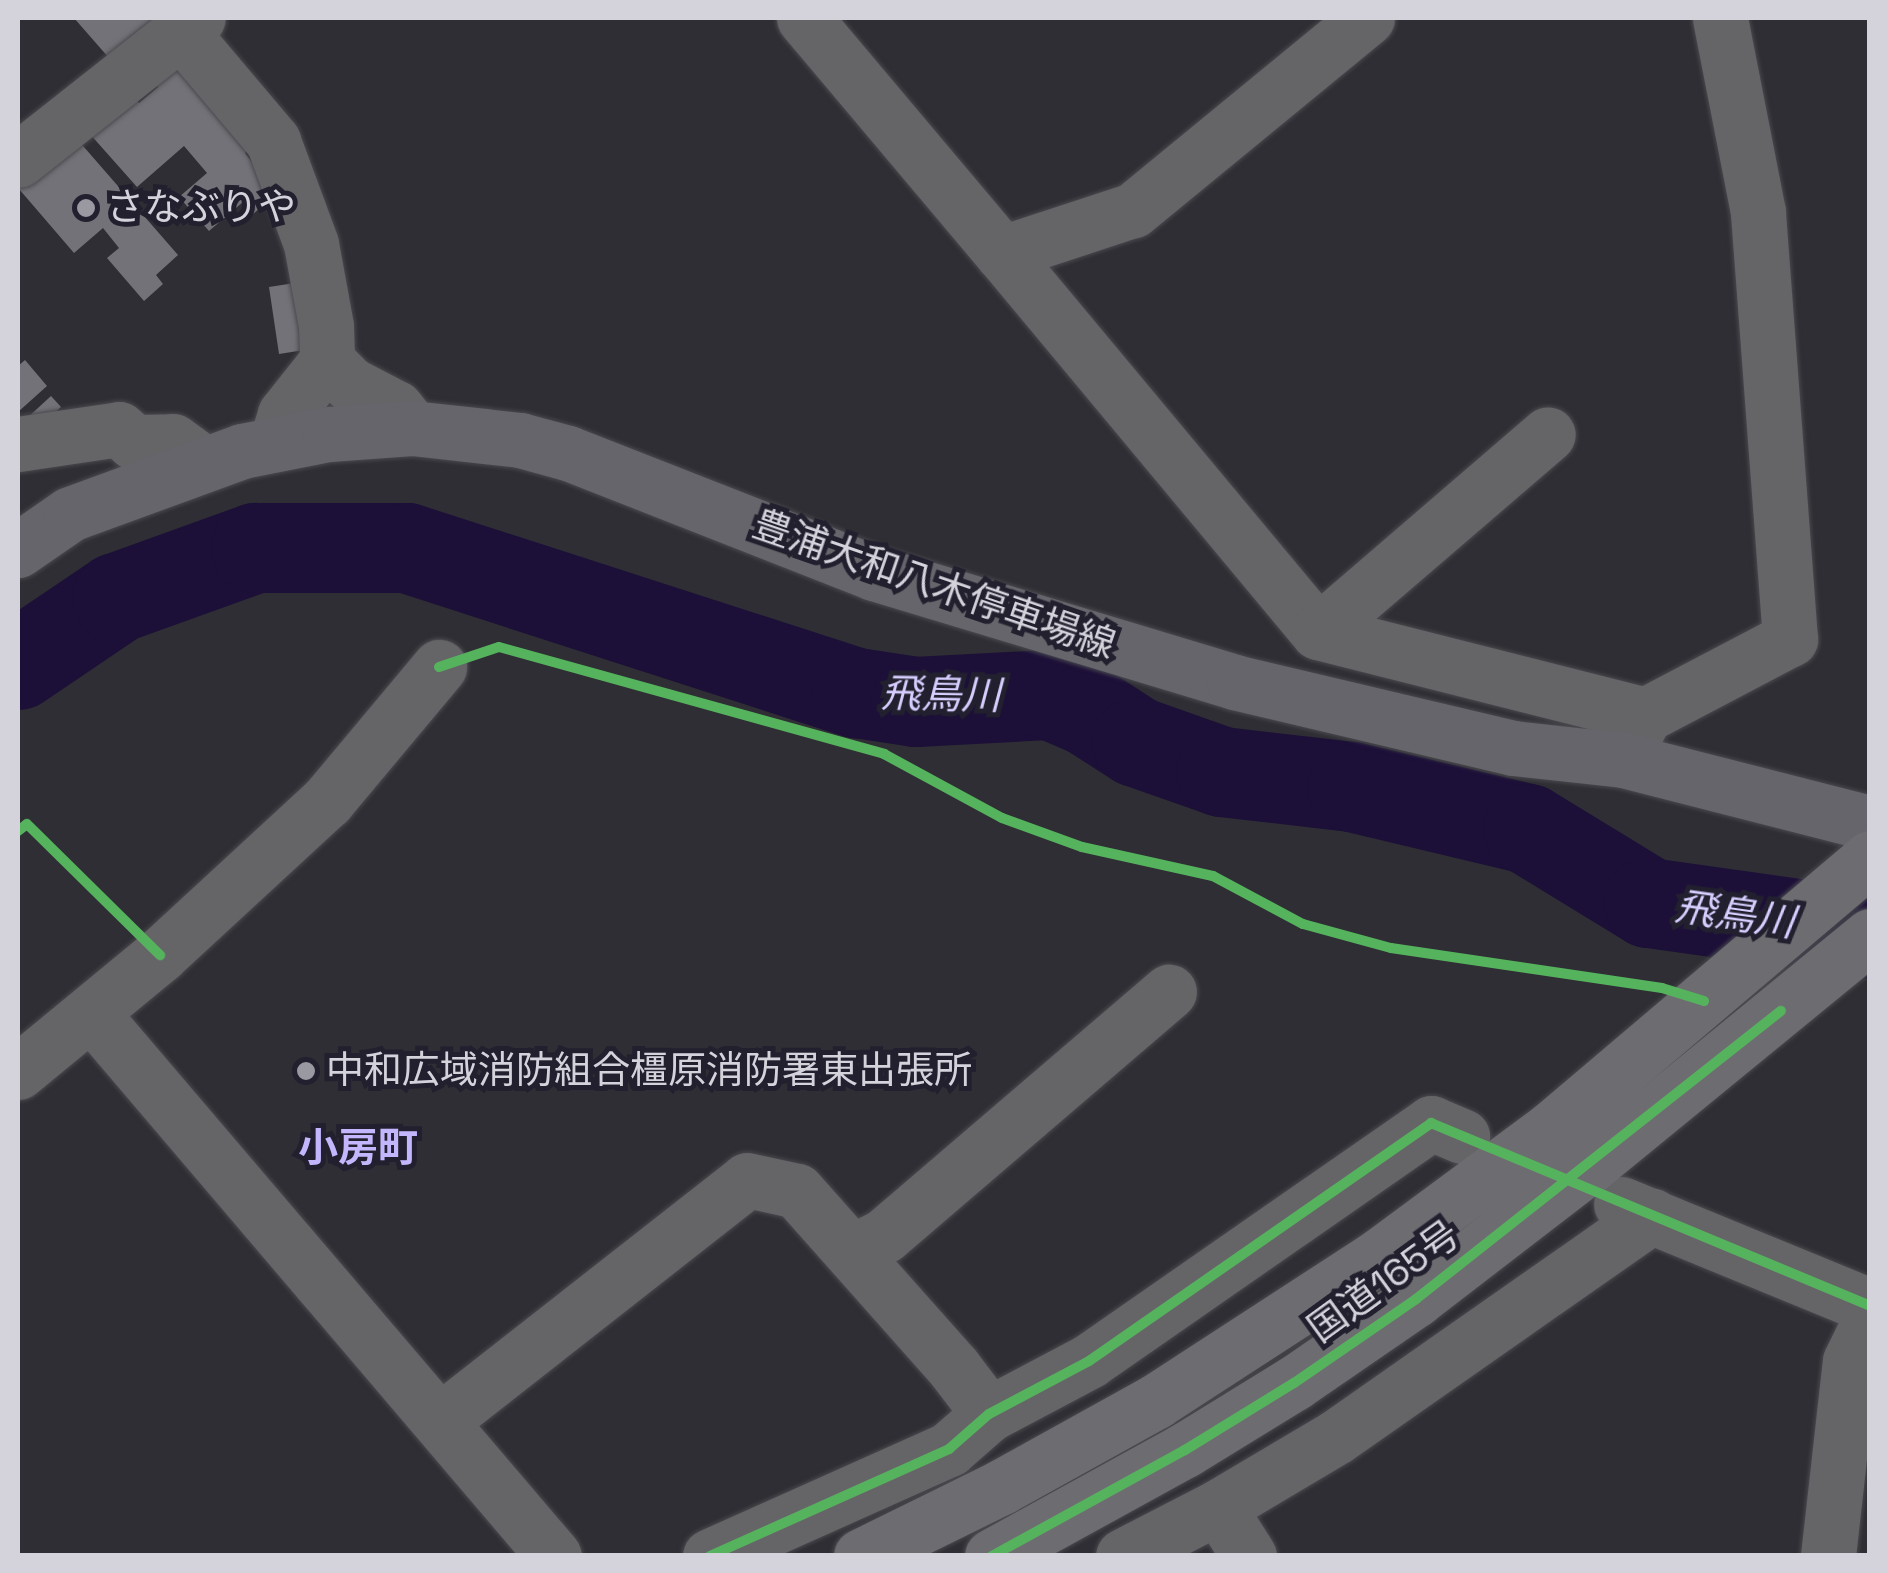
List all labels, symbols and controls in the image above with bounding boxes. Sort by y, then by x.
place label: さなぶりや [106,185,296,231]
marker: さなぶりや [75,197,97,219]
street label: 豊浦大和八木停車場線 [747,502,1121,668]
water label: 飛鳥川 [881,670,1001,720]
water label: 飛鳥川 [1672,883,1798,947]
place label: 中和広域消防組合橿原消防署東出張所 [326,1048,972,1094]
marker: 中和広域消防組合橿原消防署東出張所 [295,1060,317,1082]
district label: 小房町 [298,1124,418,1172]
street label: 国道165号 [1299,1212,1469,1352]

